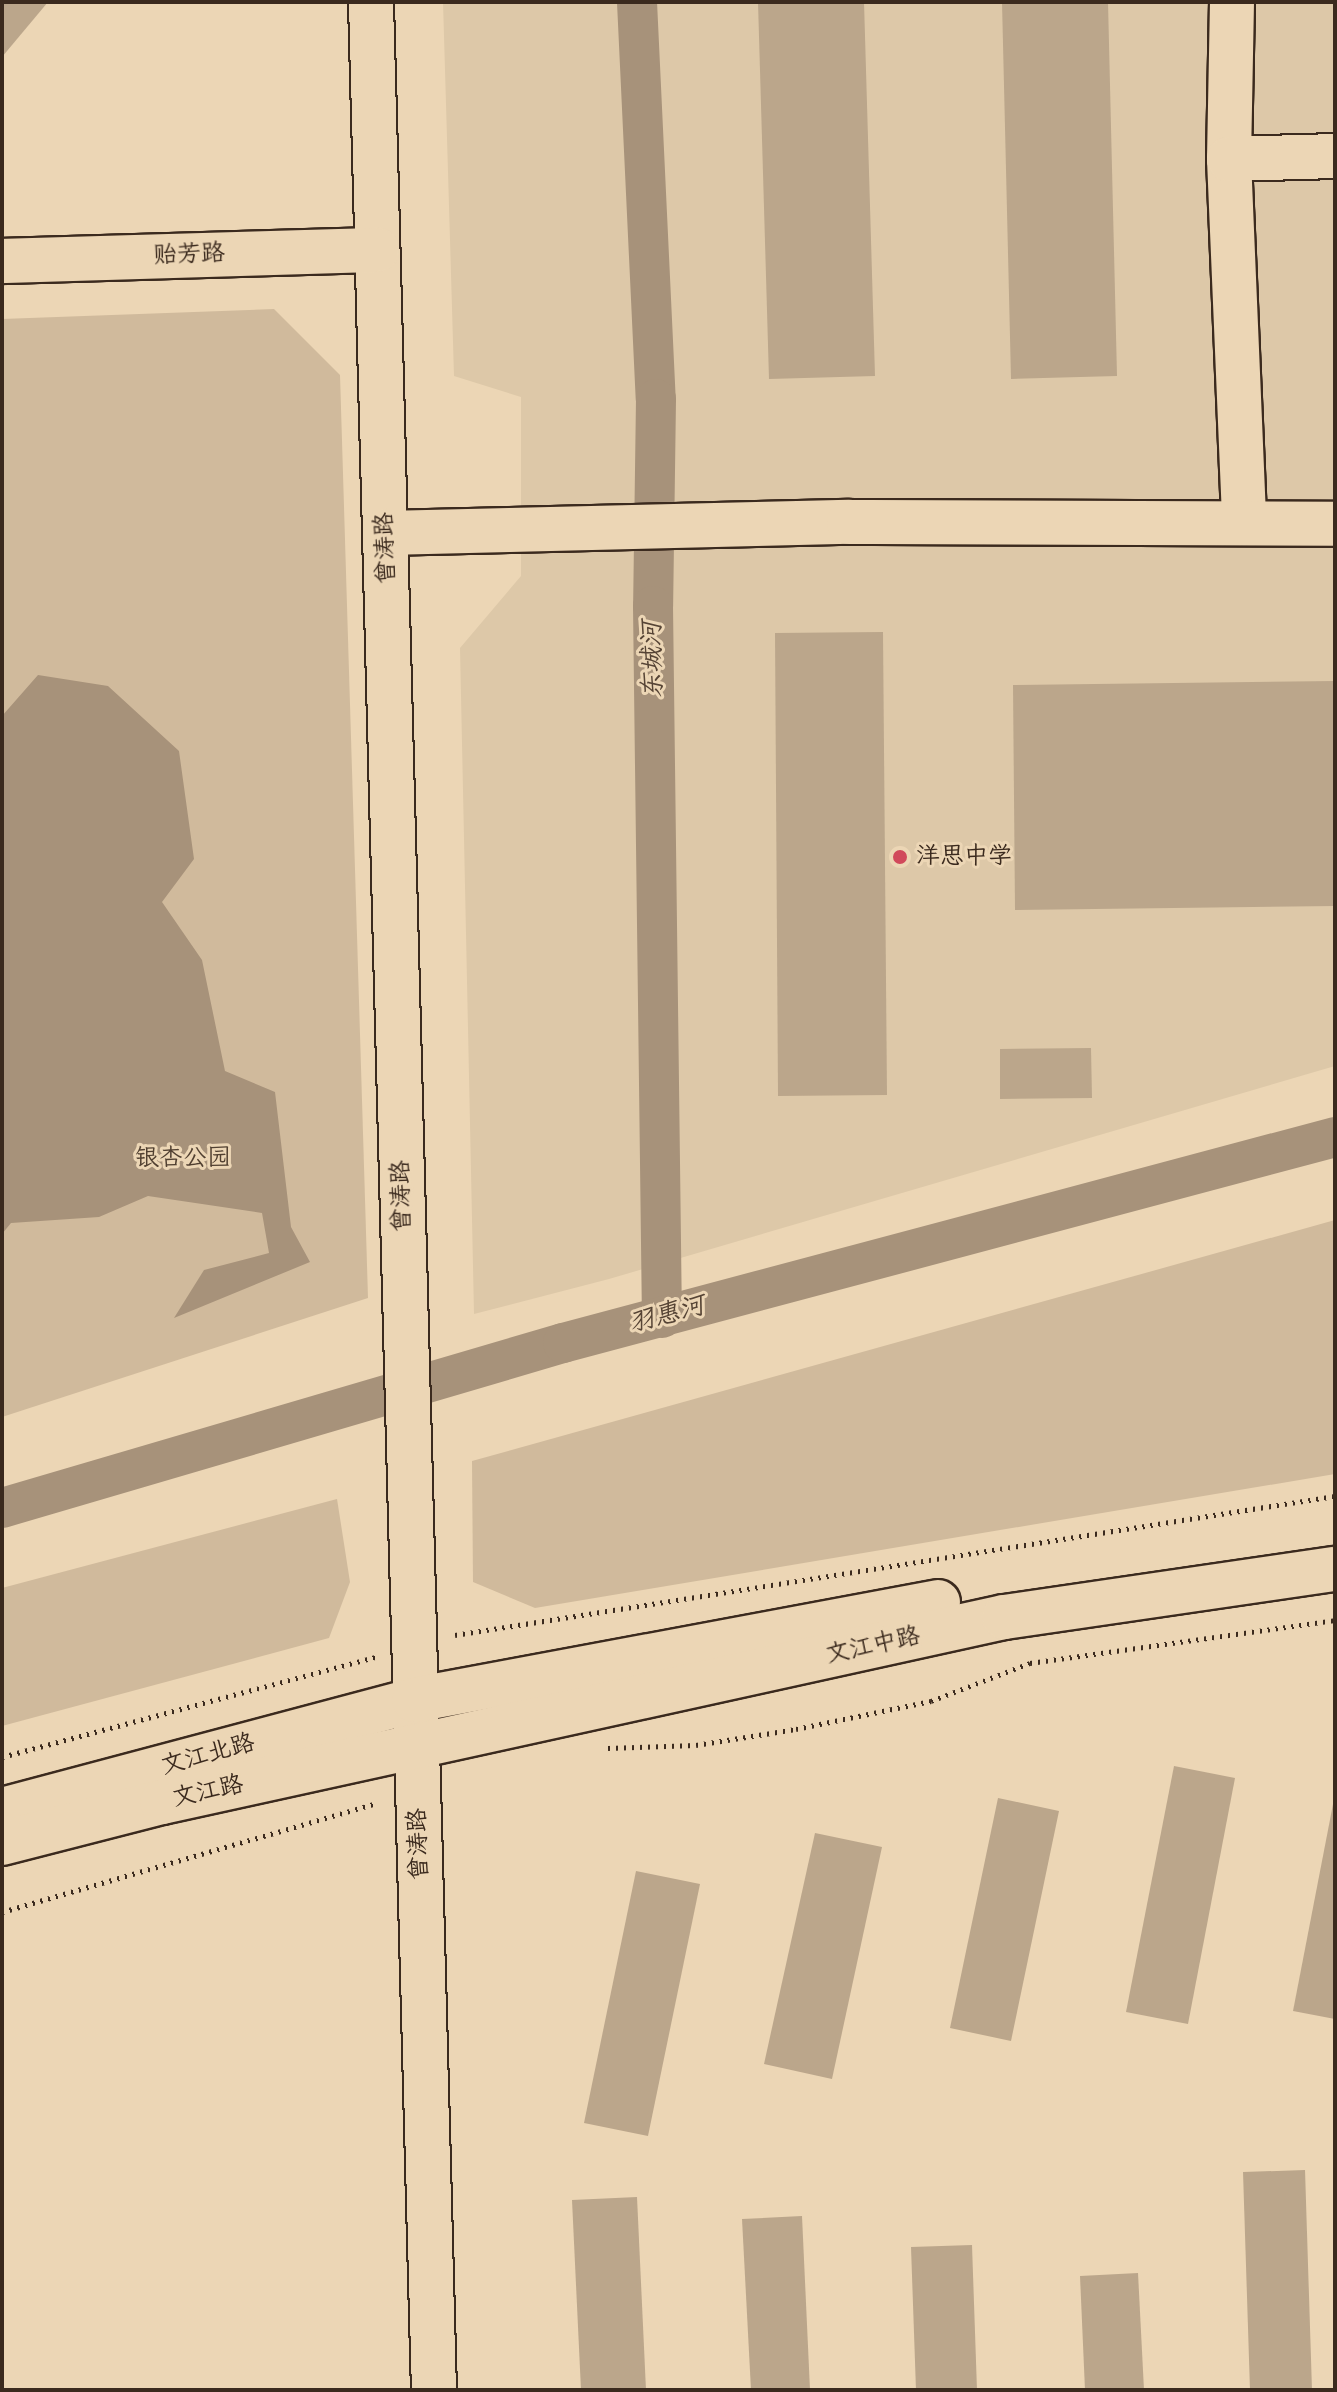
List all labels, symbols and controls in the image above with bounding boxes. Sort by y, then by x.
street label: 贻芳路 [153,239,225,271]
street label: 曾涛路 [370,512,402,584]
water label: 东城河 [638,621,670,699]
place label: 洋思中学 [916,843,1012,871]
marker: 洋思中学 [891,848,909,866]
park label: 银杏公园 [135,1145,231,1173]
street label: 曾涛路 [387,1160,417,1232]
water label: 羽惠河 [625,1291,709,1341]
street label: 文江中路 [823,1622,923,1670]
street label: 文江北路 [158,1729,258,1781]
street label: 文江路 [170,1770,246,1814]
street label: 曾涛路 [403,1808,435,1880]

